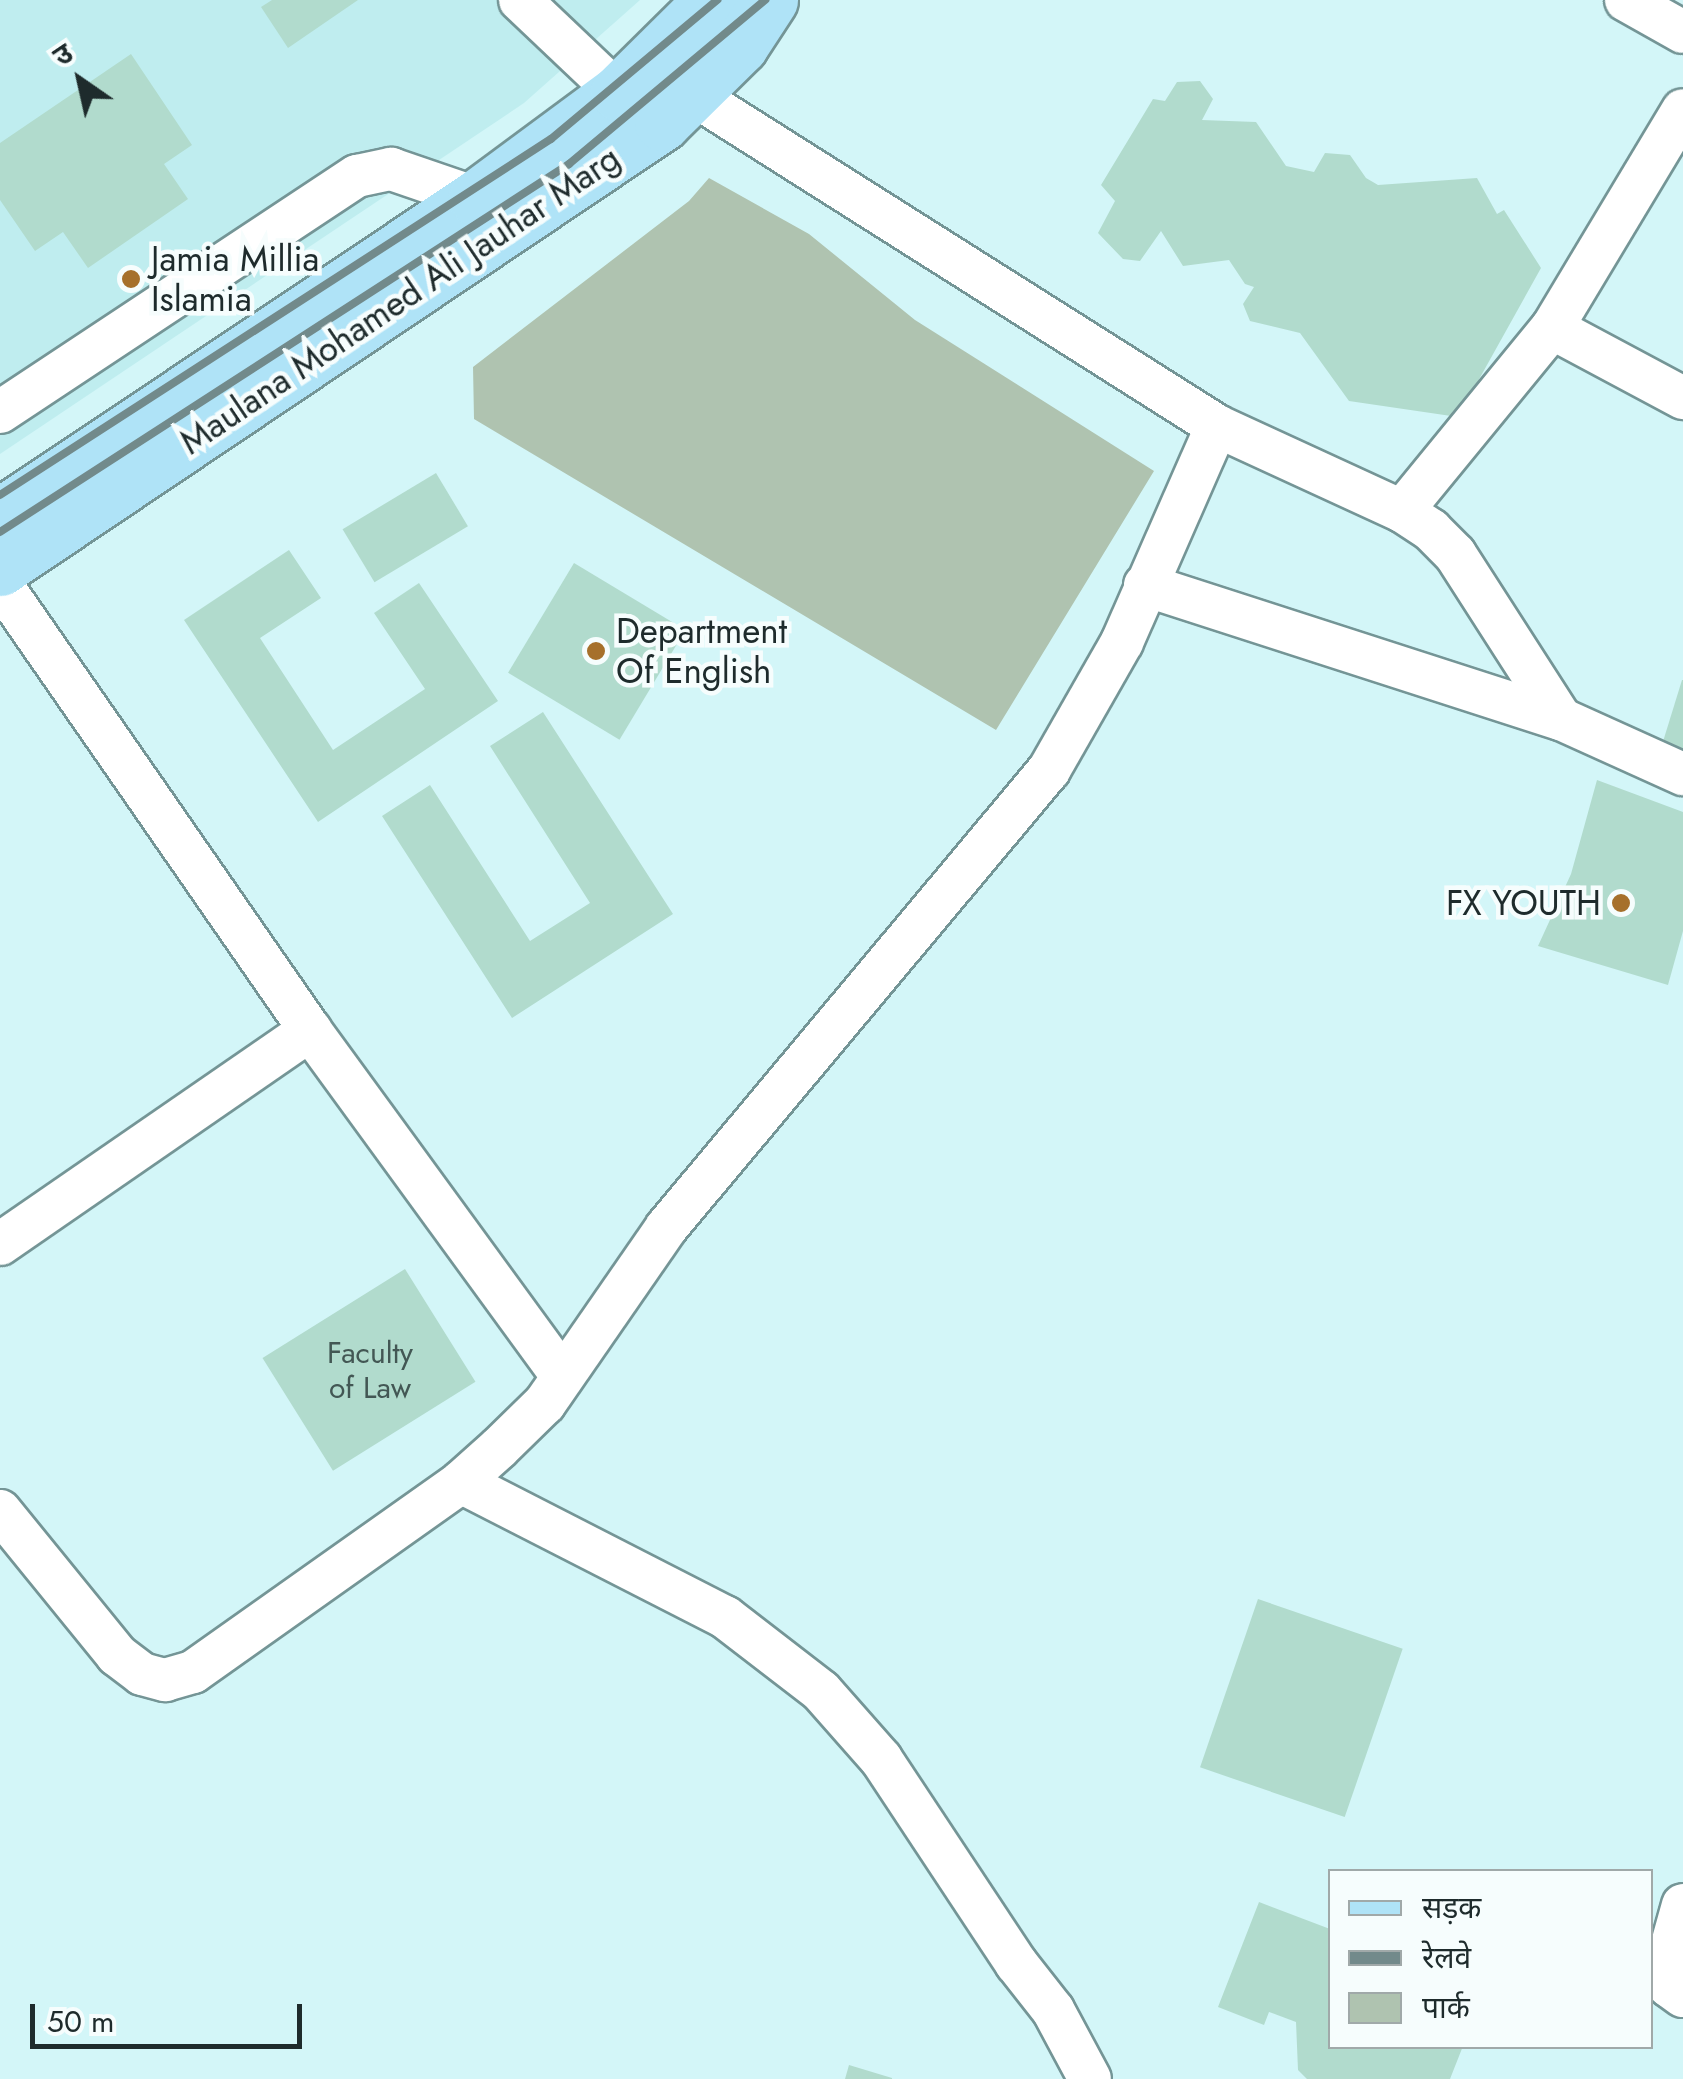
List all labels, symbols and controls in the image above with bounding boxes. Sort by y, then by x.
north arrow [30,30,130,130]
text: उ [45,33,81,76]
street label: Maulana Mohamed Ali Jauhar Marg [172,137,628,463]
place label: Jamia Millia Islamia [151,238,319,320]
marker: Jamia Millia Islamia [120,268,142,290]
place label: Department Of English [616,610,787,692]
marker: Department Of English [585,640,607,662]
place label: FX YOUTH [1446,882,1601,924]
marker: FX YOUTH [1610,892,1632,914]
house number: Faculty of Law [327,1335,413,1406]
legend [1328,1869,1653,2049]
text: सड़क [1422,1886,1481,1929]
text: रेलवे [1422,1936,1471,1979]
scale bar [35,1984,308,2046]
text: पार्क [1422,1986,1470,2029]
text: 50 m [47,2000,114,2043]

